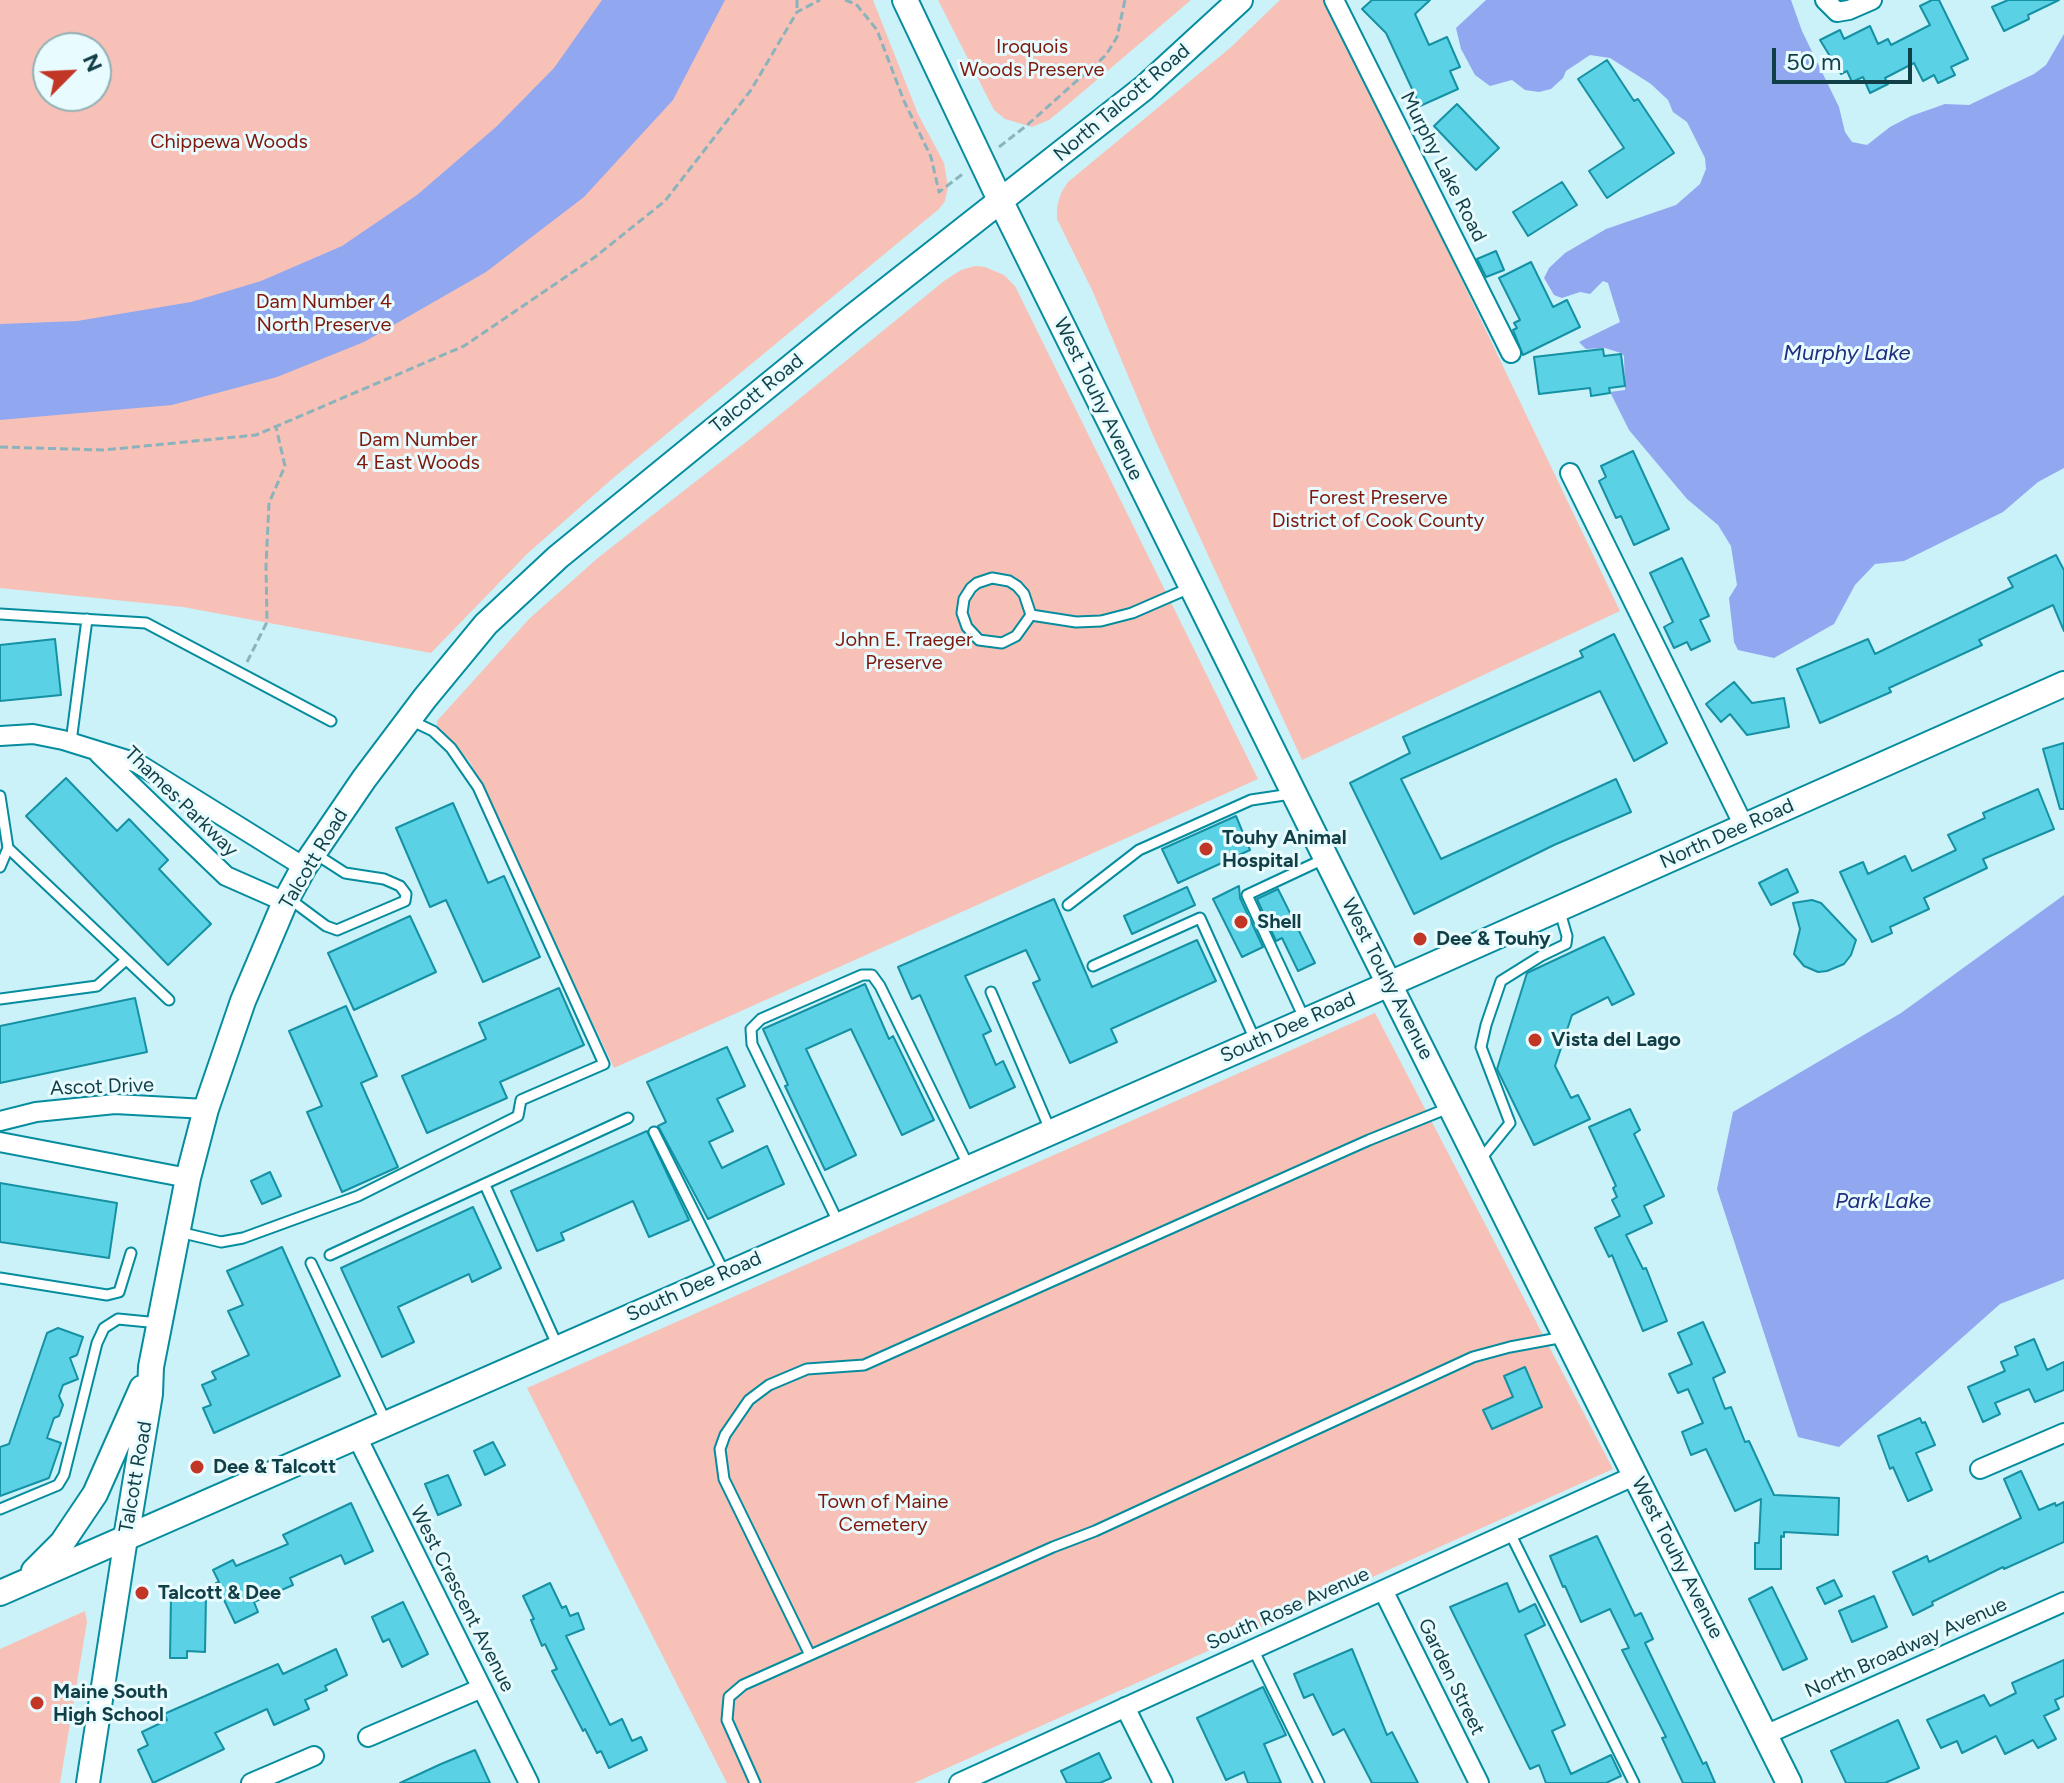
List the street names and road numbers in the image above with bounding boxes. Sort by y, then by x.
street label: North Talcott Road [1049,39,1195,167]
street label: Murphy Lake Road [1395,88,1491,246]
street label: West Touhy Avenue [1048,314,1148,484]
street label: Talcott Road [706,349,808,439]
street label: Thames Parkway [119,742,243,862]
street label: North Dee Road [1656,794,1798,874]
street label: Talcott Road [275,804,353,914]
street label: West Touhy Avenue [1336,894,1438,1064]
street label: South Dee Road [1217,987,1359,1069]
street label: Ascot Drive [50,1073,154,1101]
street label: South Dee Road [623,1246,765,1328]
street label: Talcott Road [114,1419,158,1535]
street label: West Touhy Avenue [1626,1473,1728,1643]
street label: West Crescent Avenue [405,1502,519,1696]
street label: South Rose Avenue [1203,1562,1373,1656]
street label: North Broadway Avenue [1801,1593,2011,1703]
street label: Garden Street [1412,1615,1490,1739]

